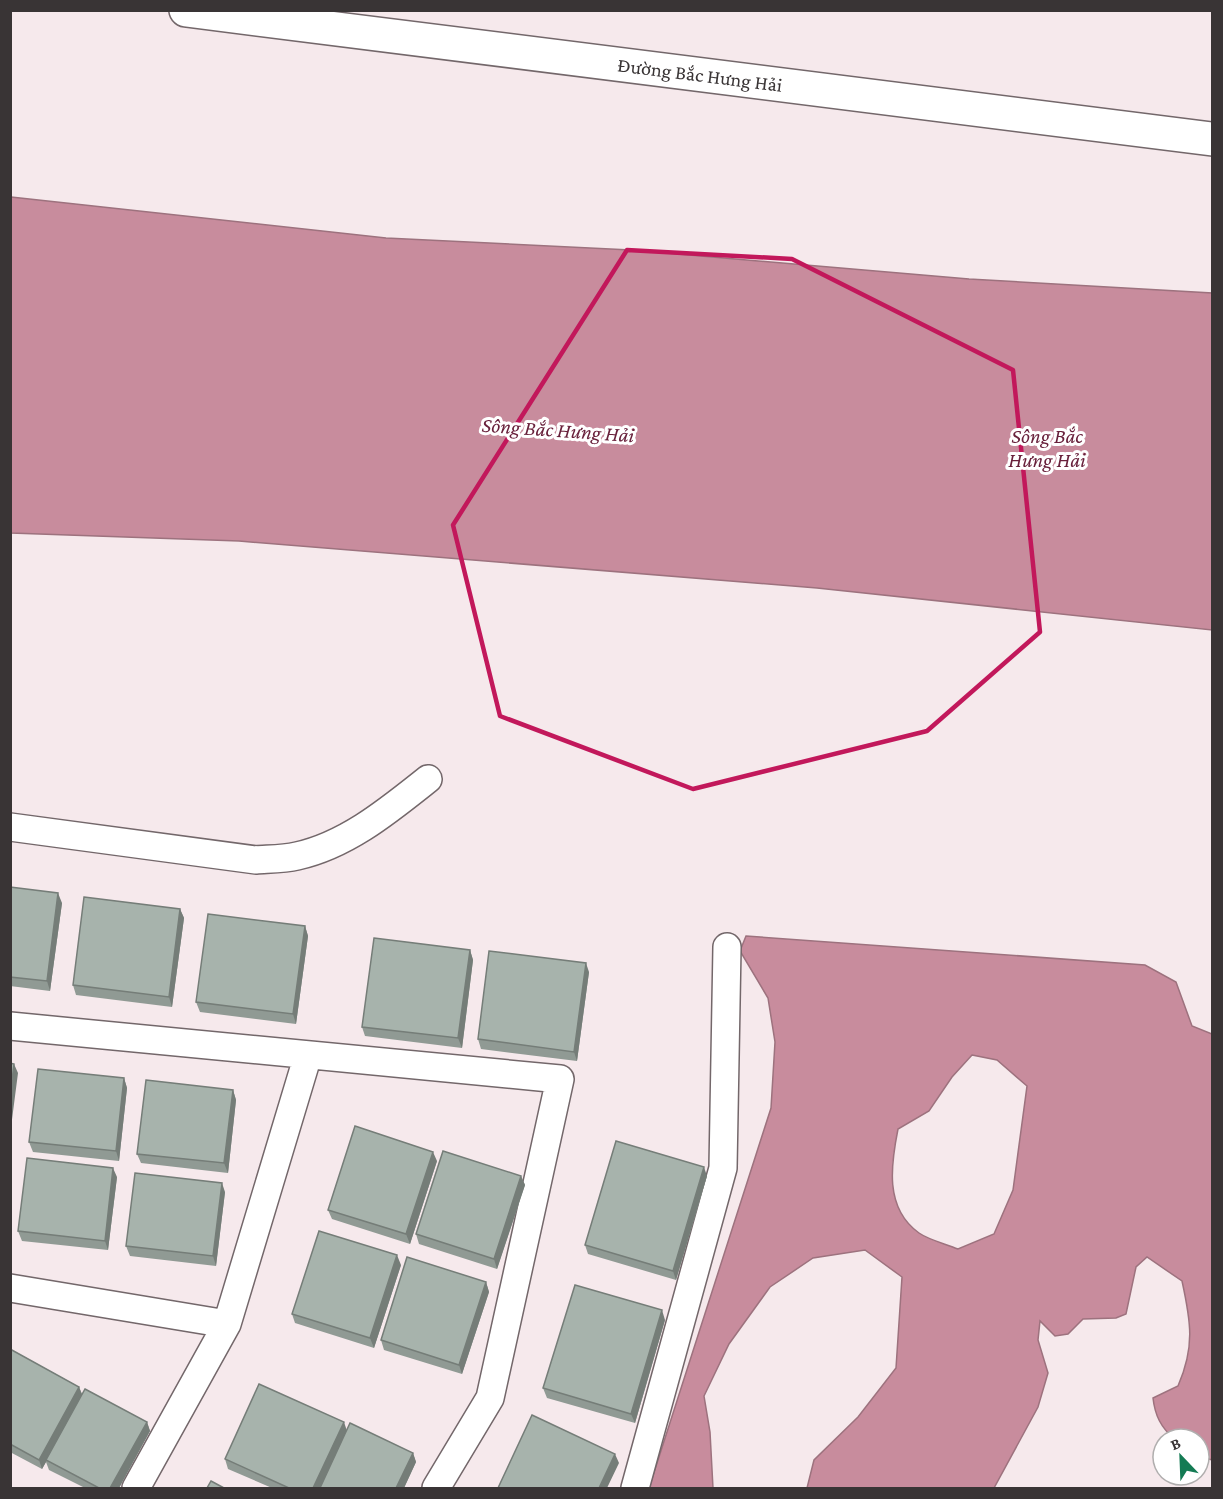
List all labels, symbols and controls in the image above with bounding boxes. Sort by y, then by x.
street label: Đường Bắc Hưng Hải [616,53,784,96]
water label: Sông Bắc Hưng Hải [481,413,635,447]
water label: Sông Bắc Hưng Hải [1008,424,1086,472]
north arrow [1151,1427,1211,1487]
text: B [1168,1434,1183,1453]

